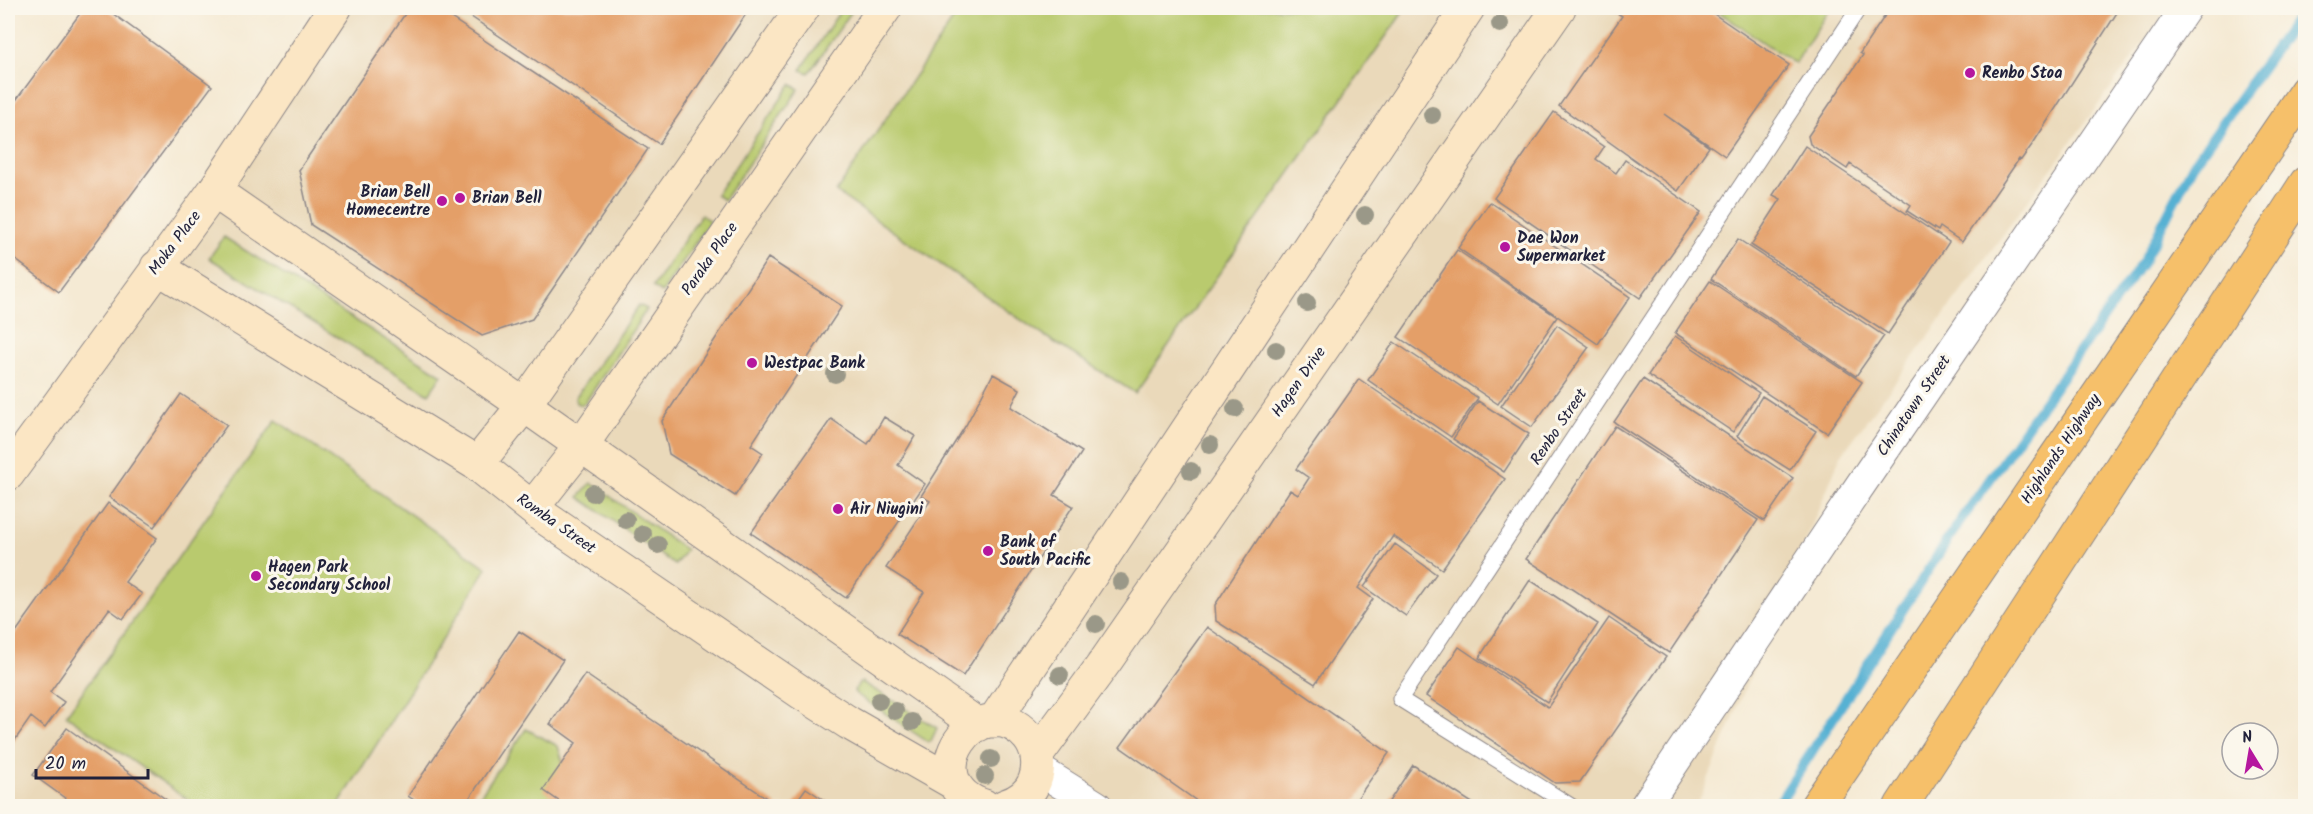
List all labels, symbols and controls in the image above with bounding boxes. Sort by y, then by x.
place label: Renbo Stoa [1982,61,2062,86]
marker: Renbo Stoa [1963,66,1977,80]
place label: Brian Bell Homecentre [346,180,431,223]
place label: Brian Bell [472,186,542,211]
marker: Brian Bell [453,191,467,205]
marker: Brian Bell Homecentre [435,194,449,208]
street label: Moka Place [142,205,208,281]
street label: Paraka Place [675,217,745,301]
place label: Dae Won Supermarket [1517,226,1607,269]
marker: Dae Won Supermarket [1498,240,1512,254]
street label: Hagen Drive [1265,342,1333,422]
street label: Chinatown Street [1871,350,1958,462]
place label: Westpac Bank [764,351,866,376]
marker: Westpac Bank [745,356,759,370]
street label: Renbo Street [1524,383,1594,470]
street label: Highlands Highway [2015,388,2108,509]
street label: Romba Street [511,487,602,561]
place label: Air Niugini [850,497,924,522]
marker: Air Niugini [831,502,845,516]
place label: Bank of South Pacific [1000,530,1091,573]
marker: Bank of South Pacific [981,544,995,558]
place label: Hagen Park Secondary School [268,555,391,598]
marker: Hagen Park Secondary School [249,569,263,583]
north arrow [2220,721,2280,781]
text: N [2240,725,2255,751]
scale bar [36,742,148,780]
text: 20 m [45,750,86,779]

